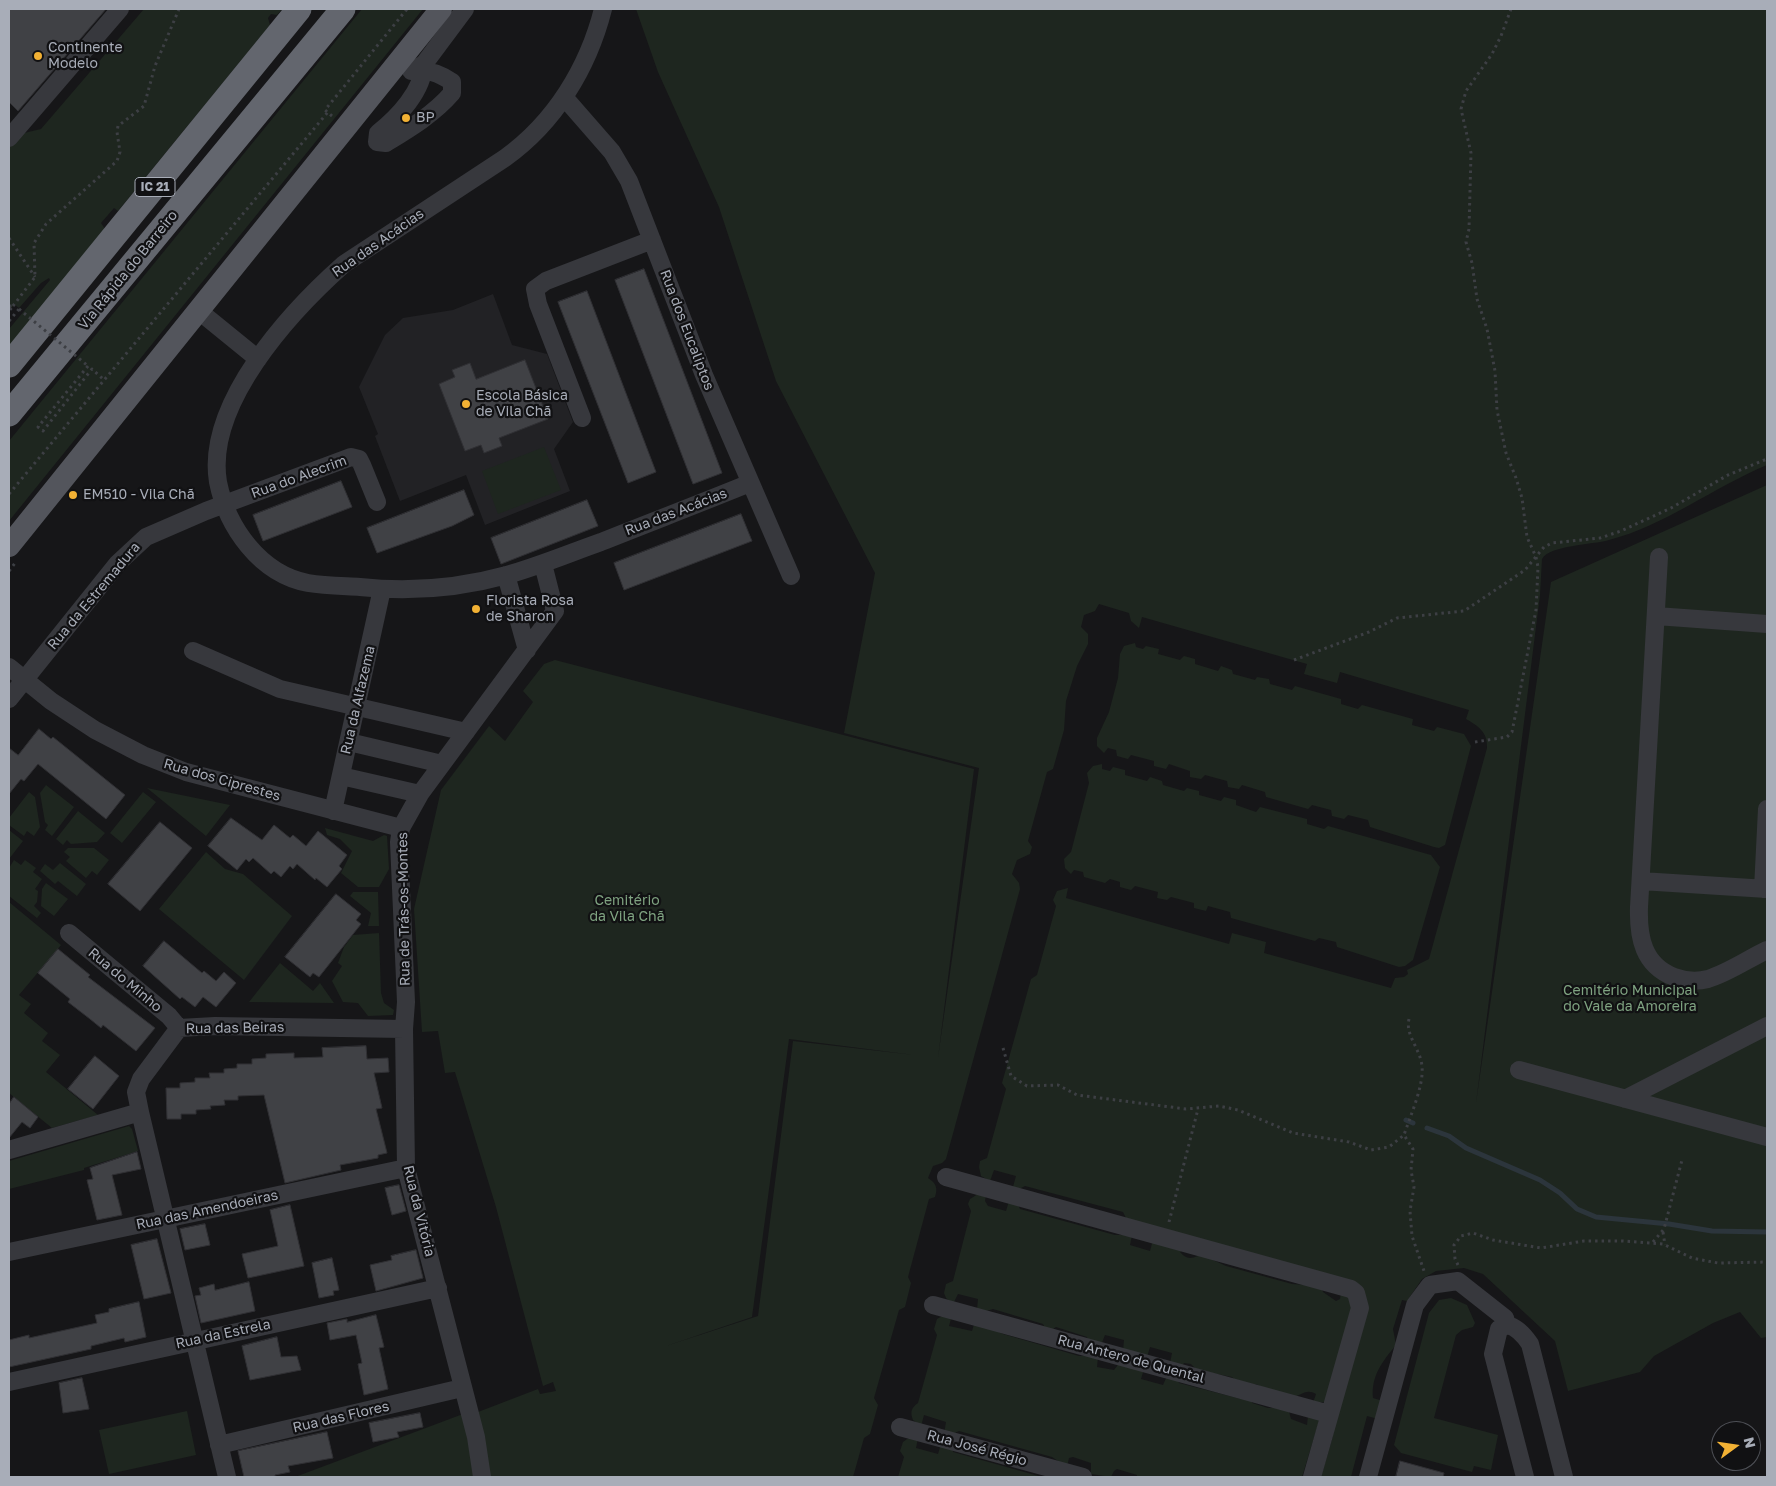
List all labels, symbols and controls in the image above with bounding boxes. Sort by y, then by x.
place label: Continente Modelo [48,40,123,72]
marker: Continente Modelo [32,50,44,62]
place label: BP [416,110,435,126]
marker: BP [400,112,412,124]
road number: IC 21 [135,178,175,196]
street label: Rua das Acácias [329,205,427,281]
street label: Via Rápida do Barreiro [75,207,181,333]
street label: Rua dos Eucaliptos [656,267,718,393]
place label: Escola Básica de Vila Chã [476,388,568,421]
marker: Escola Básica de Vila Chã [460,398,472,410]
street label: Rua do Alecrim [249,452,349,502]
street label: Rua das Acácias [623,485,729,539]
place label: EM510 - Vila Chã [83,487,195,503]
marker: EM510 - Vila Chã [67,489,79,501]
street label: Rua da Estremadura [44,539,144,653]
place label: Florista Rosa de Sharon [486,593,574,626]
marker: Florista Rosa de Sharon [470,603,482,615]
street label: Rua da Alfazema [337,644,379,756]
street label: Rua dos Ciprestes [162,755,282,805]
street label: Rua de Trás-os-Montes [394,832,414,986]
park label: Cemitério da Vila Chã [589,893,665,926]
street label: Rua do Minho [85,944,165,1016]
park label: Cemitério Municipal do Vale da Amoreira [1563,983,1697,1016]
street label: Rua das Beiras [186,1019,284,1037]
street label: Rua da Vitória [400,1164,438,1258]
street label: Rua das Amendoeiras [135,1187,279,1233]
street label: Rua da Estrela [174,1316,272,1352]
street label: Rua Antero de Quental [1056,1331,1206,1387]
street label: Rua das Flores [291,1398,391,1436]
north arrow [1711,1421,1761,1471]
street label: Rua José Régio [925,1427,1029,1469]
text: N [1741,1435,1760,1450]

